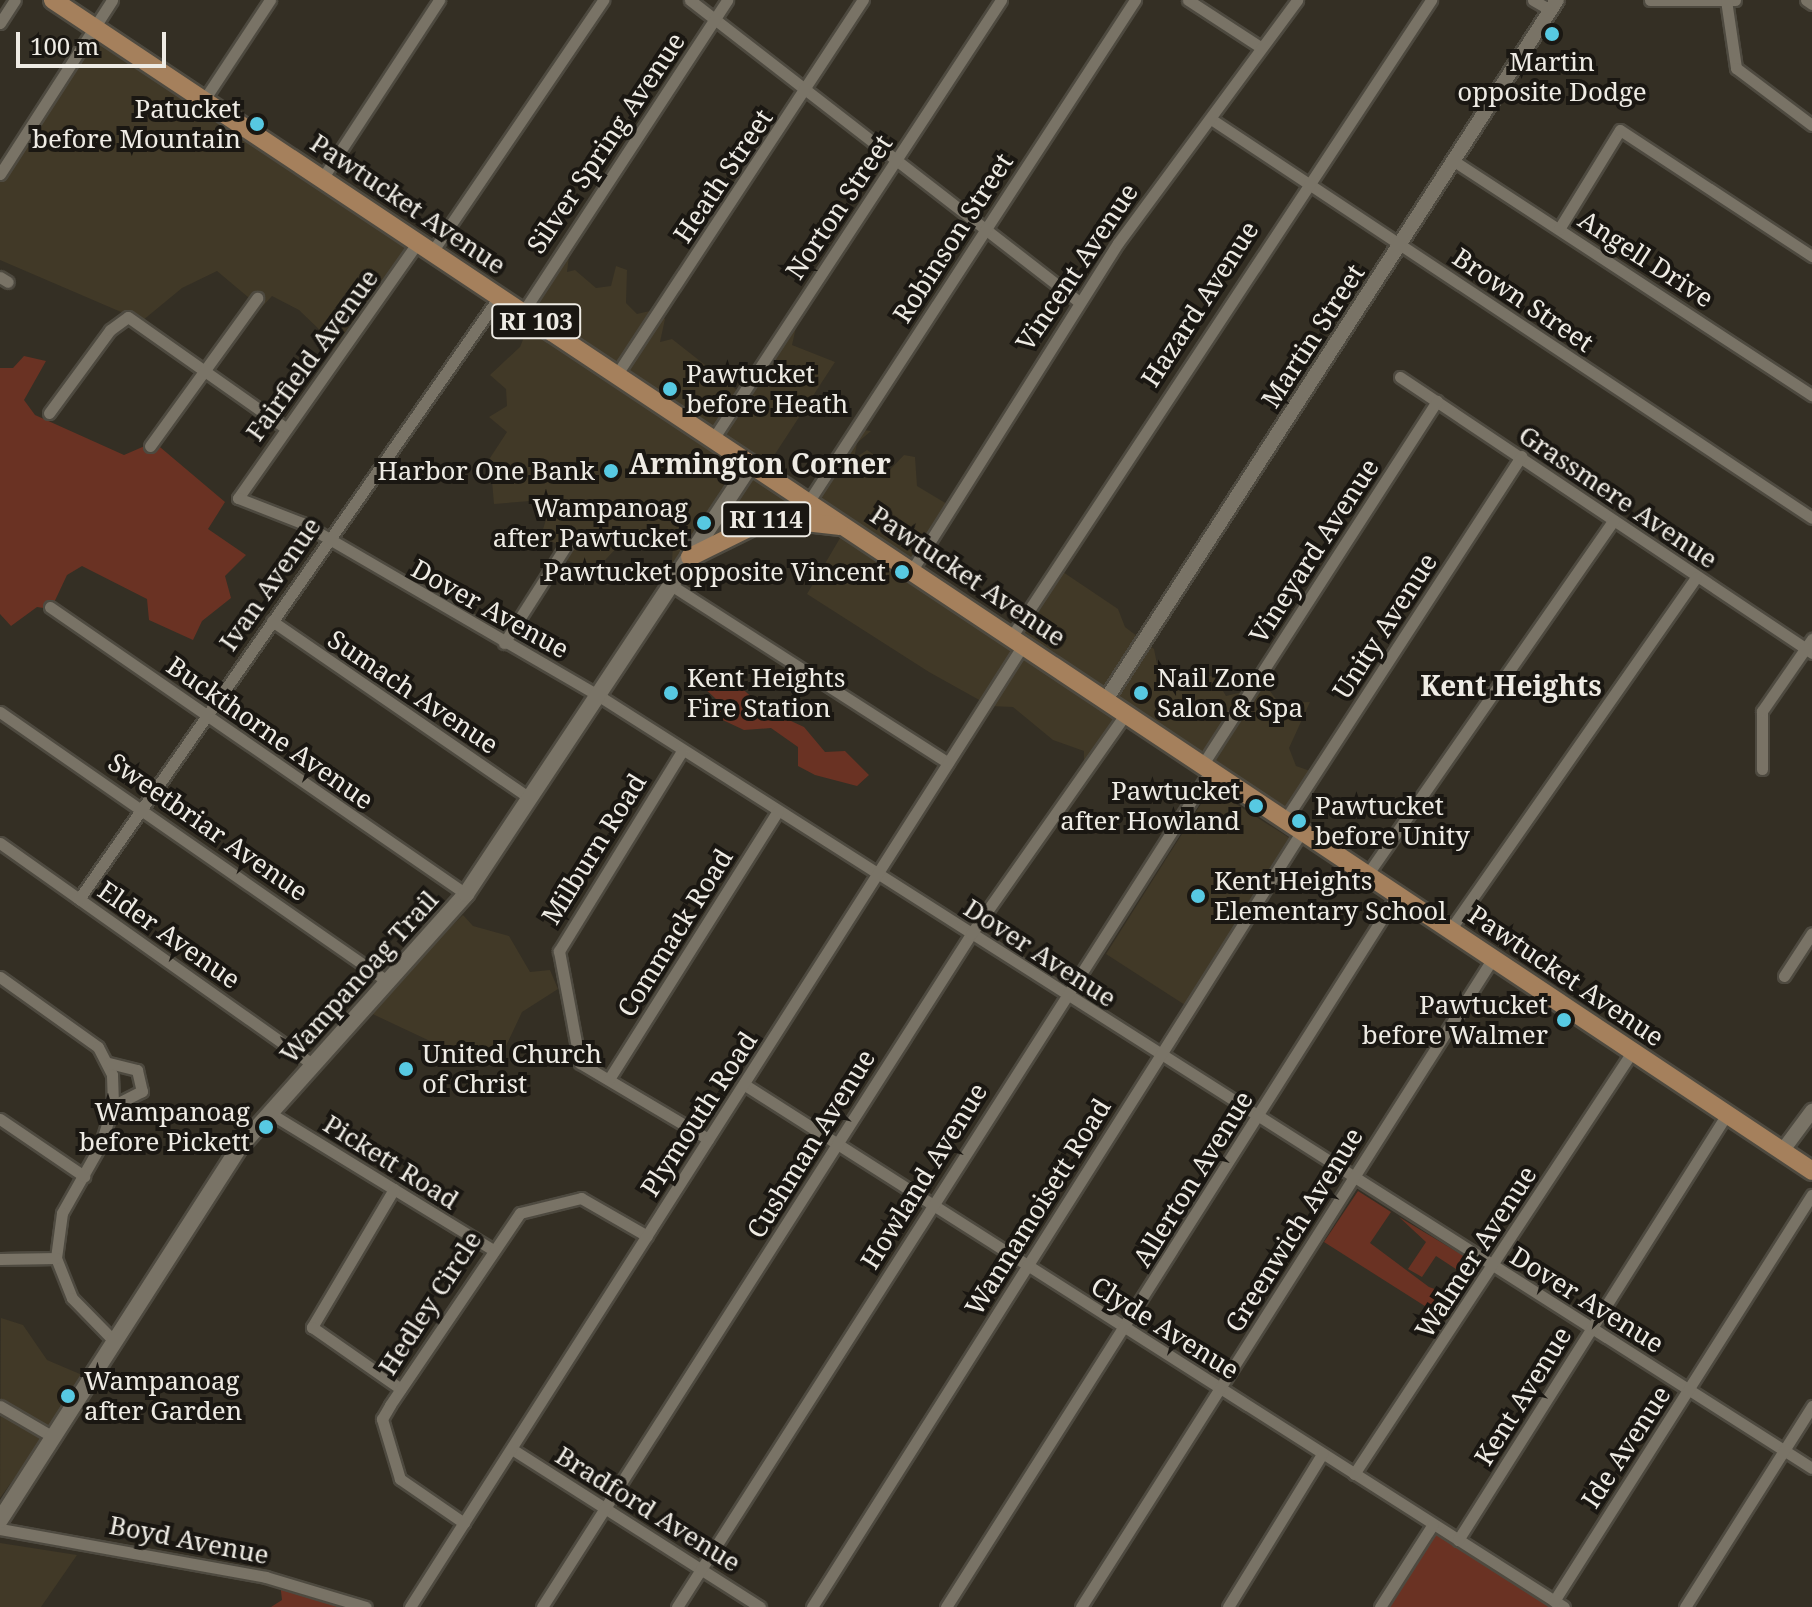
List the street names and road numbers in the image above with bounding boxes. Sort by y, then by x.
street label: Silver Spring Avenue [520,27,692,259]
street label: Heath Street [667,103,779,249]
street label: Pawtucket Avenue [304,127,512,281]
street label: Norton Street [779,129,899,285]
street label: Robinson Street [887,147,1019,329]
street label: Vincent Avenue [1010,177,1144,357]
street label: Angell Drive [1573,204,1719,314]
street label: Hazard Avenue [1135,215,1265,393]
street label: Brown Street [1447,242,1599,358]
street label: Martin Street [1255,258,1371,414]
street label: Fairfield Avenue [239,263,385,447]
road number: RI 103 [490,301,582,341]
street label: Grassmere Avenue [1513,419,1723,575]
street label: Vineyard Avenue [1243,453,1385,649]
road number: RI 114 [720,499,812,539]
street label: Pawtucket Avenue [864,499,1072,653]
street label: Ivan Avenue [213,511,327,657]
street label: Unity Avenue [1326,547,1444,705]
street label: Dover Avenue [406,553,574,665]
street label: Sumach Avenue [322,623,504,761]
street label: Buckthorne Avenue [161,650,379,816]
street label: Sweetbriar Avenue [102,746,314,908]
street label: Milburn Road [535,768,653,930]
street label: Commack Road [611,843,739,1023]
street label: Elder Avenue [92,875,246,995]
street label: Wampanoag Trail [273,884,445,1070]
street label: Dover Avenue [958,892,1122,1014]
street label: Pawtucket Avenue [1462,899,1670,1053]
street label: Plymouth Road [634,1026,764,1202]
street label: Cushman Avenue [740,1044,882,1244]
street label: Howland Avenue [854,1077,994,1275]
street label: Allerton Avenue [1126,1085,1260,1273]
street label: Wannamoisett Road [959,1093,1117,1321]
street label: Pickett Road [318,1108,464,1216]
street label: Greenwich Avenue [1218,1122,1370,1338]
street label: Walmer Avenue [1409,1160,1543,1344]
street label: Hedley Circle [372,1225,488,1381]
street label: Dover Avenue [1505,1240,1669,1360]
street label: Clyde Avenue [1085,1270,1245,1386]
street label: Kent Avenue [1468,1321,1578,1471]
street label: Ide Avenue [1575,1380,1677,1514]
street label: Bradford Avenue [550,1440,746,1578]
street label: Boyd Avenue [107,1509,271,1571]

